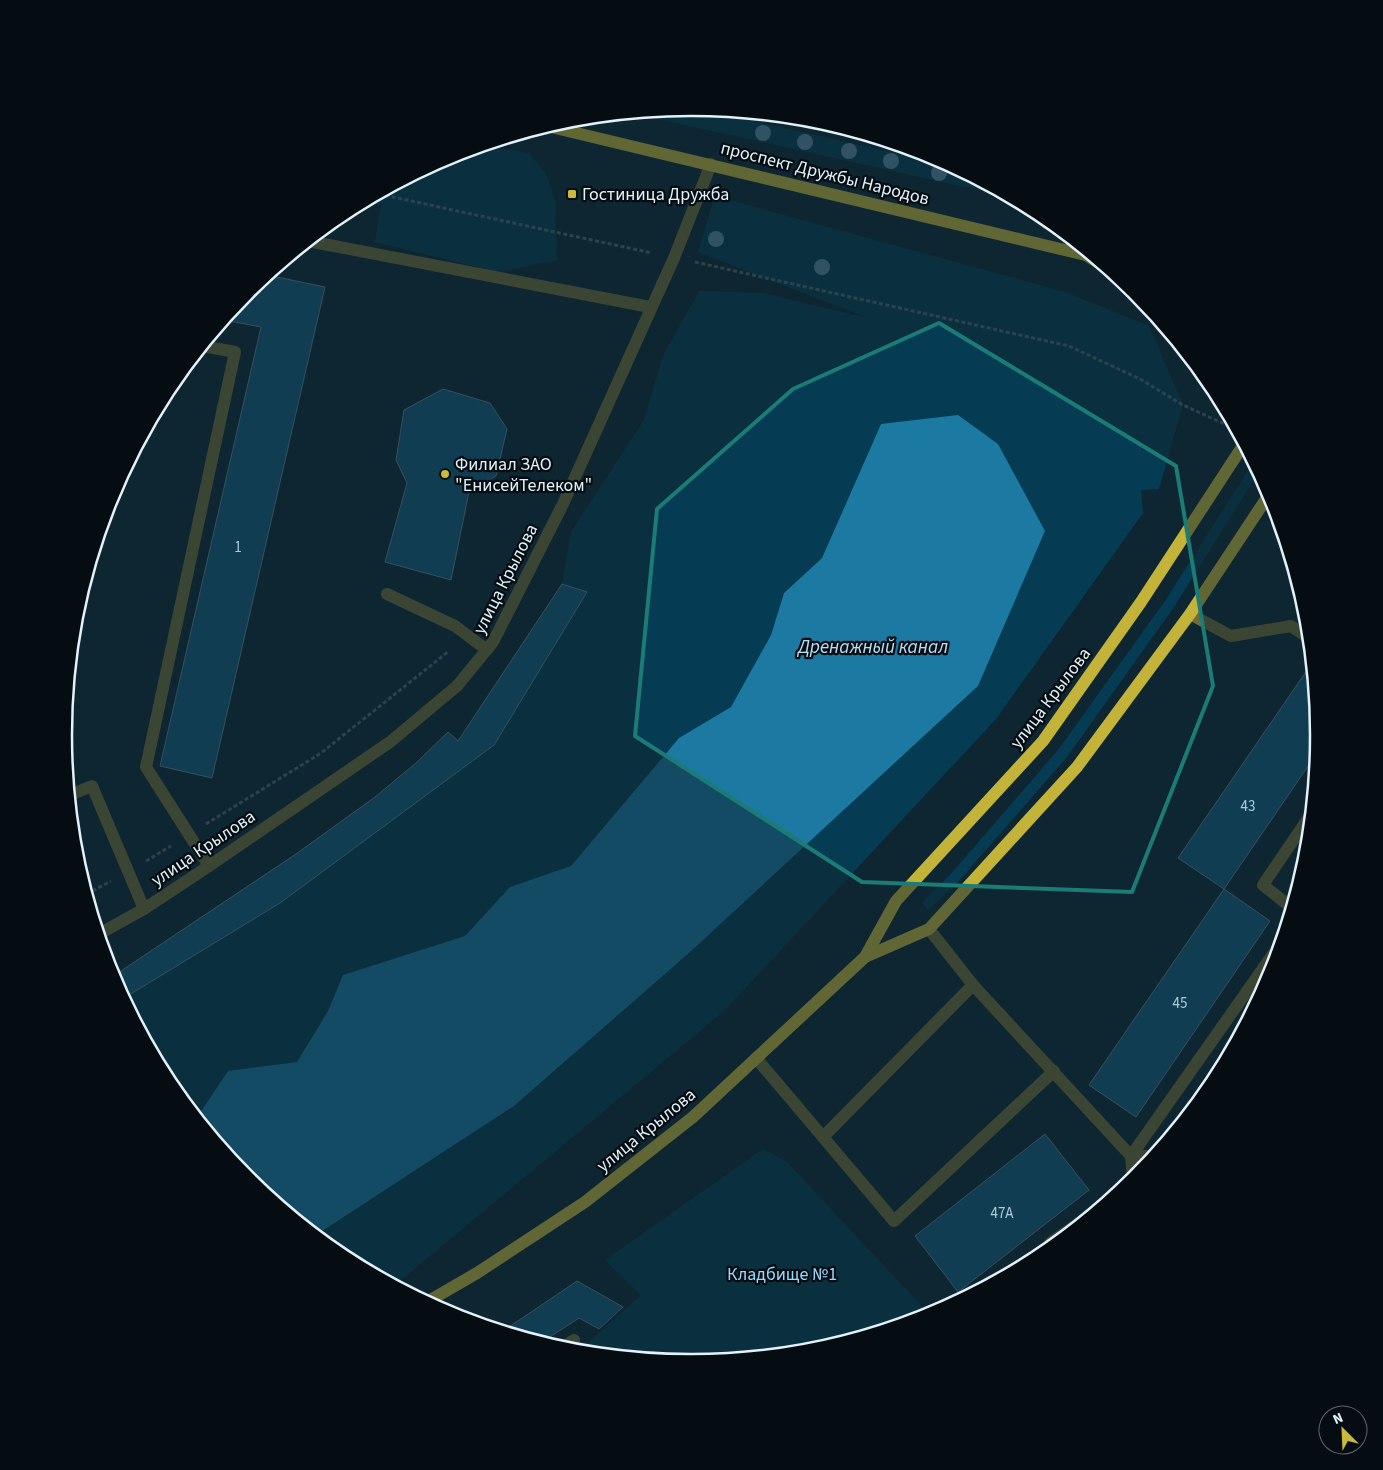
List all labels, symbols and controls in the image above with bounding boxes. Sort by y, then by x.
street label: проспект Дружбы Народов [718,135,932,212]
place label: Гостиница Дружба [582,182,729,207]
marker: Гостиница Дружба [566,188,578,200]
place label: Филиал ЗАО "ЕнисейТелеком" [455,452,592,498]
marker: Филиал ЗАО "ЕнисейТелеком" [439,468,451,480]
street label: улица Крылова [467,520,544,639]
house number: 1 [234,537,242,558]
water label: Дренажный канал [797,634,948,661]
street label: улица Крылова [1004,643,1097,754]
house number: 43 [1241,796,1255,817]
street label: улица Крылова [146,804,260,893]
house number: 45 [1173,993,1187,1014]
street label: улица Крылова [591,1083,701,1178]
house number: 47А [990,1203,1014,1224]
park label: Кладбище №1 [727,1262,837,1287]
north arrow [1318,1405,1368,1455]
text: N [1330,1408,1346,1430]

